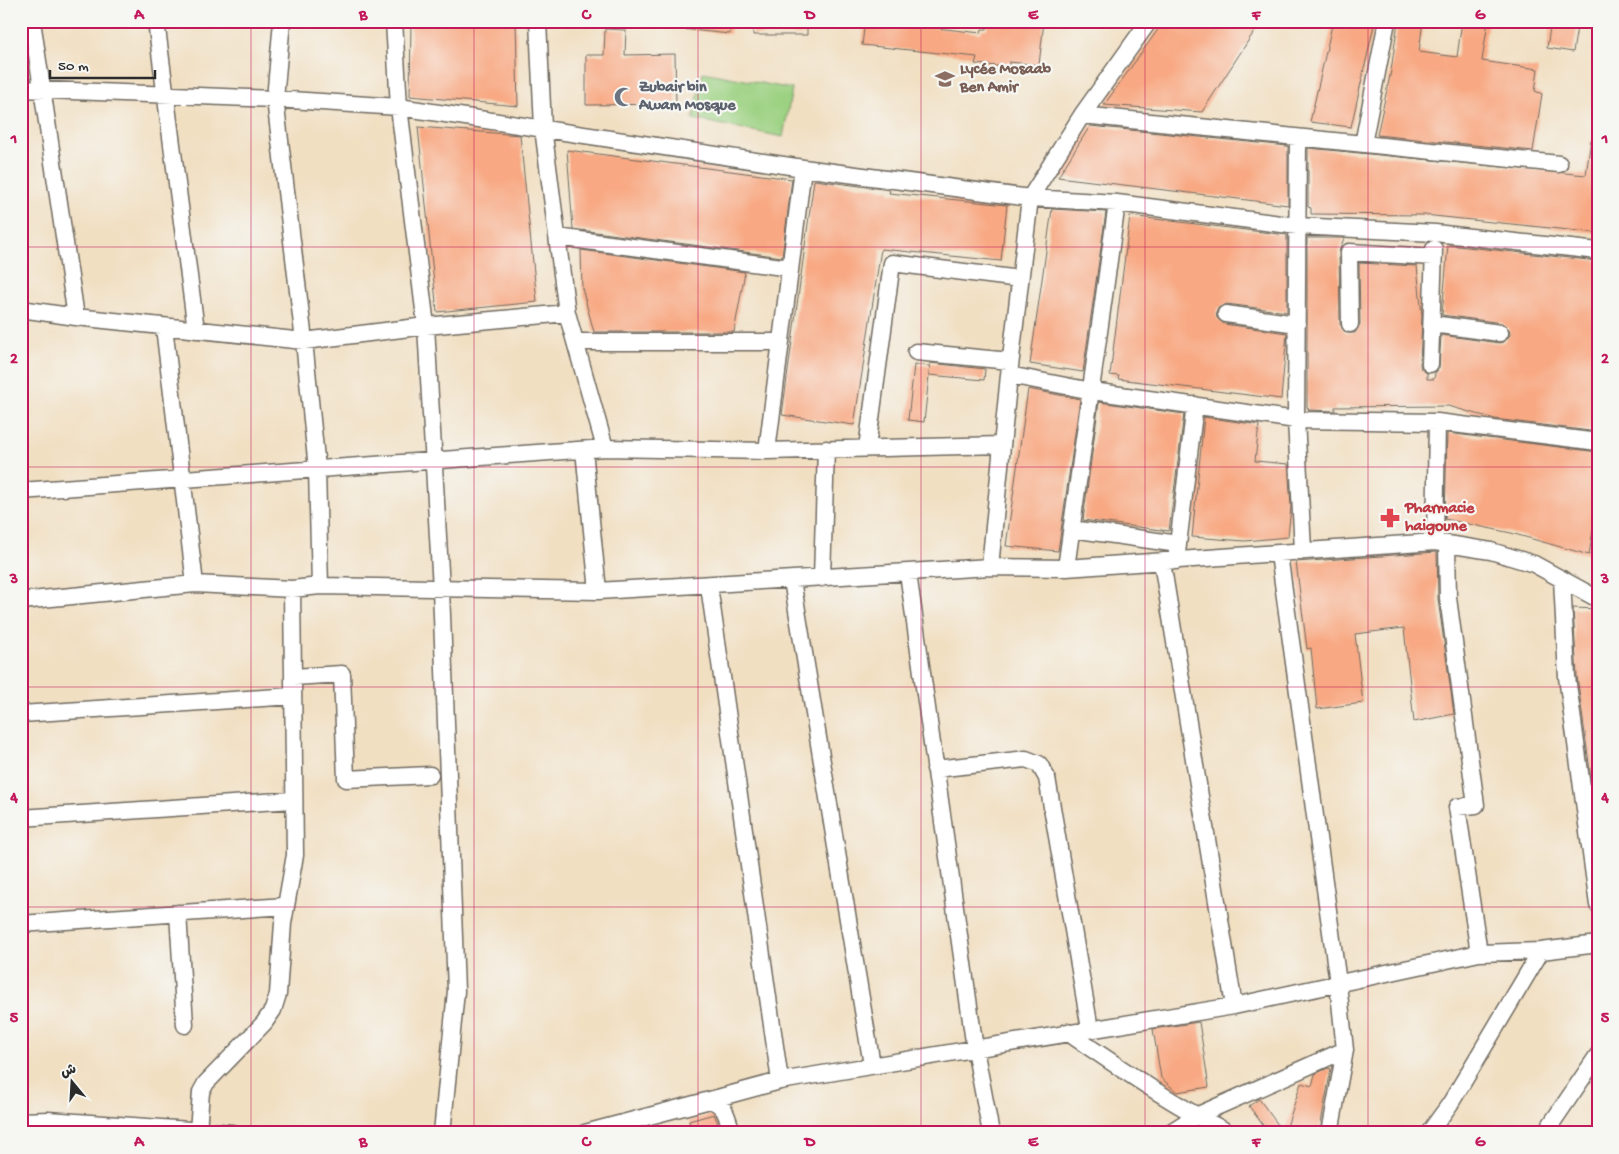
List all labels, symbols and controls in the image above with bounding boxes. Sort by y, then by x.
text: A [133,7,145,26]
text: B [358,7,368,26]
text: C [581,7,592,26]
text: D [803,7,816,26]
text: E [1028,7,1039,26]
text: F [1251,7,1262,26]
text: G [1475,7,1486,26]
scale bar [50,48,155,80]
text: 50 m [58,58,89,76]
place label: Lycée Mosaab Ben Amir [959,61,1052,98]
school or university icon: Lycée Mosaab Ben Amir [934,68,956,90]
place label: Zubair bin Awam Mosque [638,79,736,116]
mosque icon: Zubair bin Awam Mosque [613,86,635,108]
text: 1 [10,131,17,150]
text: 1 [1601,131,1608,150]
text: 2 [10,351,18,370]
text: 2 [1601,351,1609,370]
place label: Pharmacie haigoune [1404,500,1475,537]
pharmacy icon: Pharmacie haigoune [1379,507,1401,529]
text: 3 [9,571,18,590]
text: 3 [1600,571,1609,590]
text: 4 [9,790,18,809]
text: 4 [1600,790,1609,809]
text: 5 [10,1010,19,1029]
text: 5 [1601,1010,1610,1029]
north arrow [48,1056,98,1106]
text: ش [59,1062,79,1082]
text: A [133,1134,145,1153]
text: B [358,1134,368,1153]
text: C [581,1134,592,1153]
text: D [803,1134,816,1153]
text: E [1028,1134,1039,1153]
text: F [1251,1134,1262,1153]
text: G [1475,1134,1486,1153]

